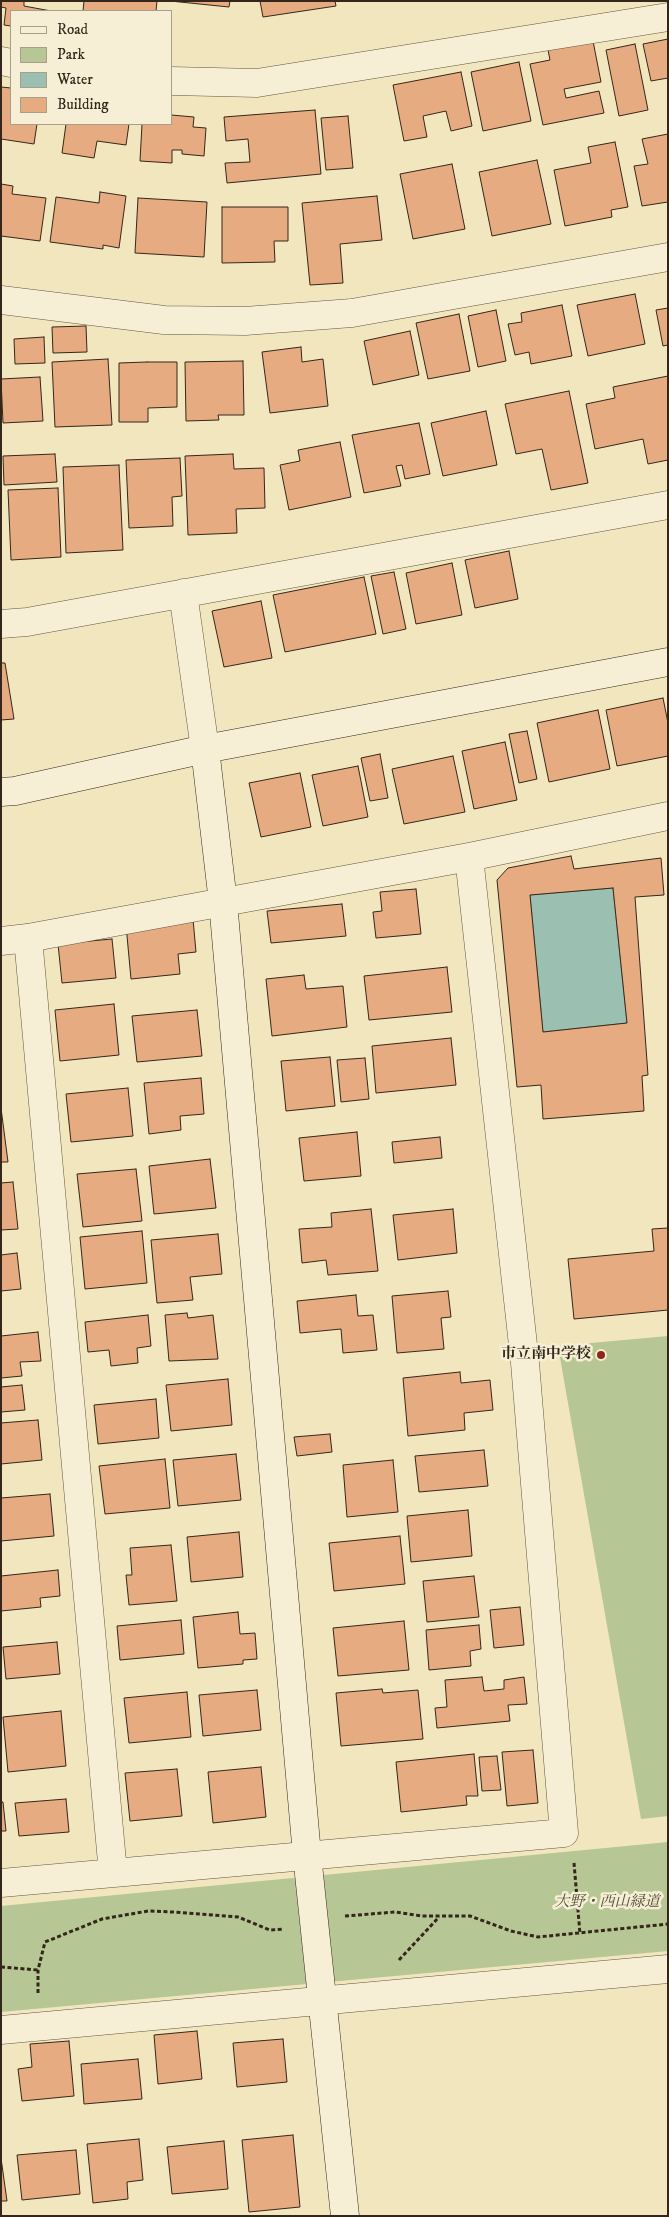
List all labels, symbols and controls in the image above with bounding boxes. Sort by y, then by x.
legend [10,10,172,125]
text: Road [57,20,88,39]
text: Park [57,45,85,64]
text: Water [57,70,93,89]
text: Building [57,95,109,114]
place label: 市立南中学校 [501,1346,591,1364]
marker: 市立南中学校 [595,1349,607,1361]
park label: 大野・西山緑道 [555,1894,659,1912]

